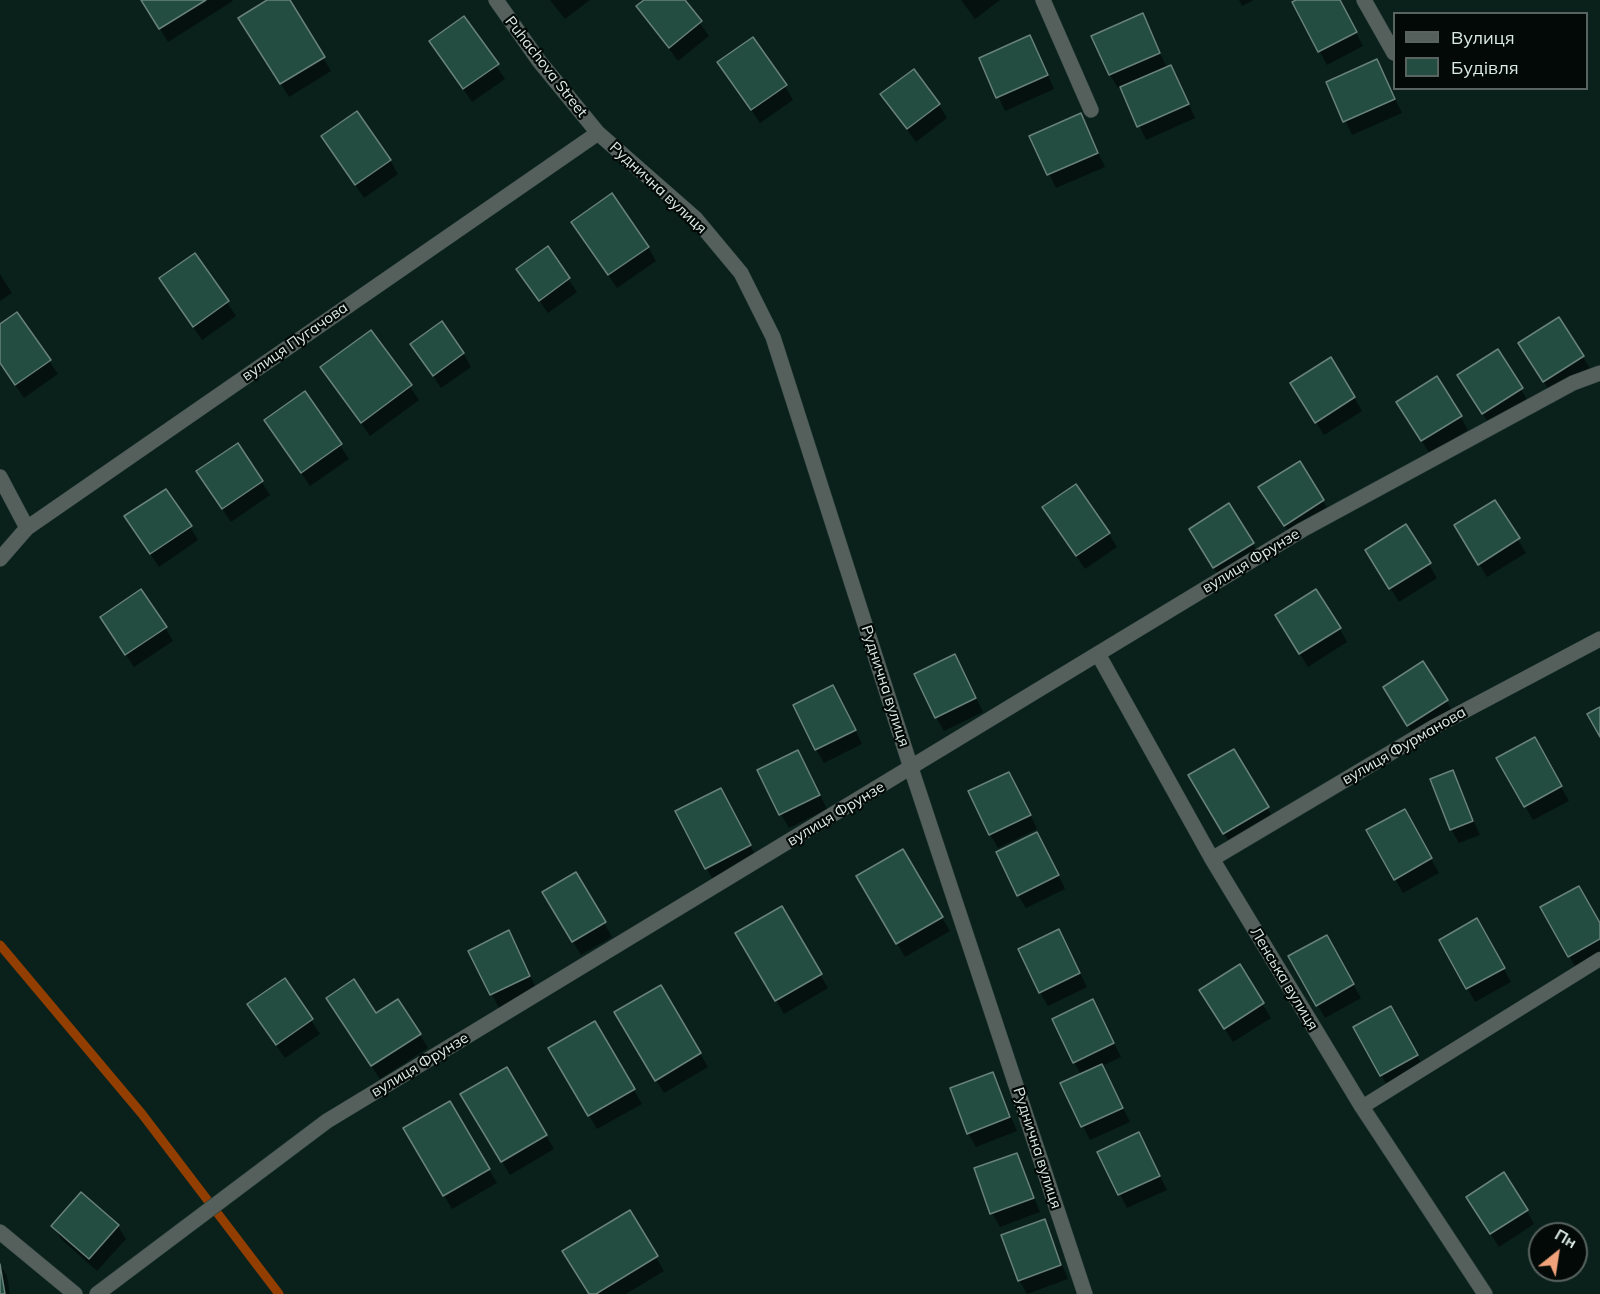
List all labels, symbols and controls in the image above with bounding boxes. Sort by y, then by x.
legend [1393,12,1588,90]
street label: Puhachova Street [501,13,591,121]
text: Вулиця [1451,26,1515,49]
text: Будівля [1451,56,1519,79]
street label: Руднична вулиця [606,138,710,238]
street label: вулиця Пугачова [239,299,351,385]
street label: вулиця Фрунзе [1199,525,1303,597]
street label: Руднична вулиця [857,623,913,749]
street label: вулиця Фурманова [1339,703,1469,789]
street label: вулиця Фрунзе [784,778,888,850]
street label: Ленська вулиця [1246,924,1322,1034]
street label: вулиця Фрунзе [368,1029,472,1101]
street label: Руднична вулиця [1009,1085,1065,1211]
north arrow [1528,1222,1588,1282]
text: Пн [1551,1224,1581,1252]

